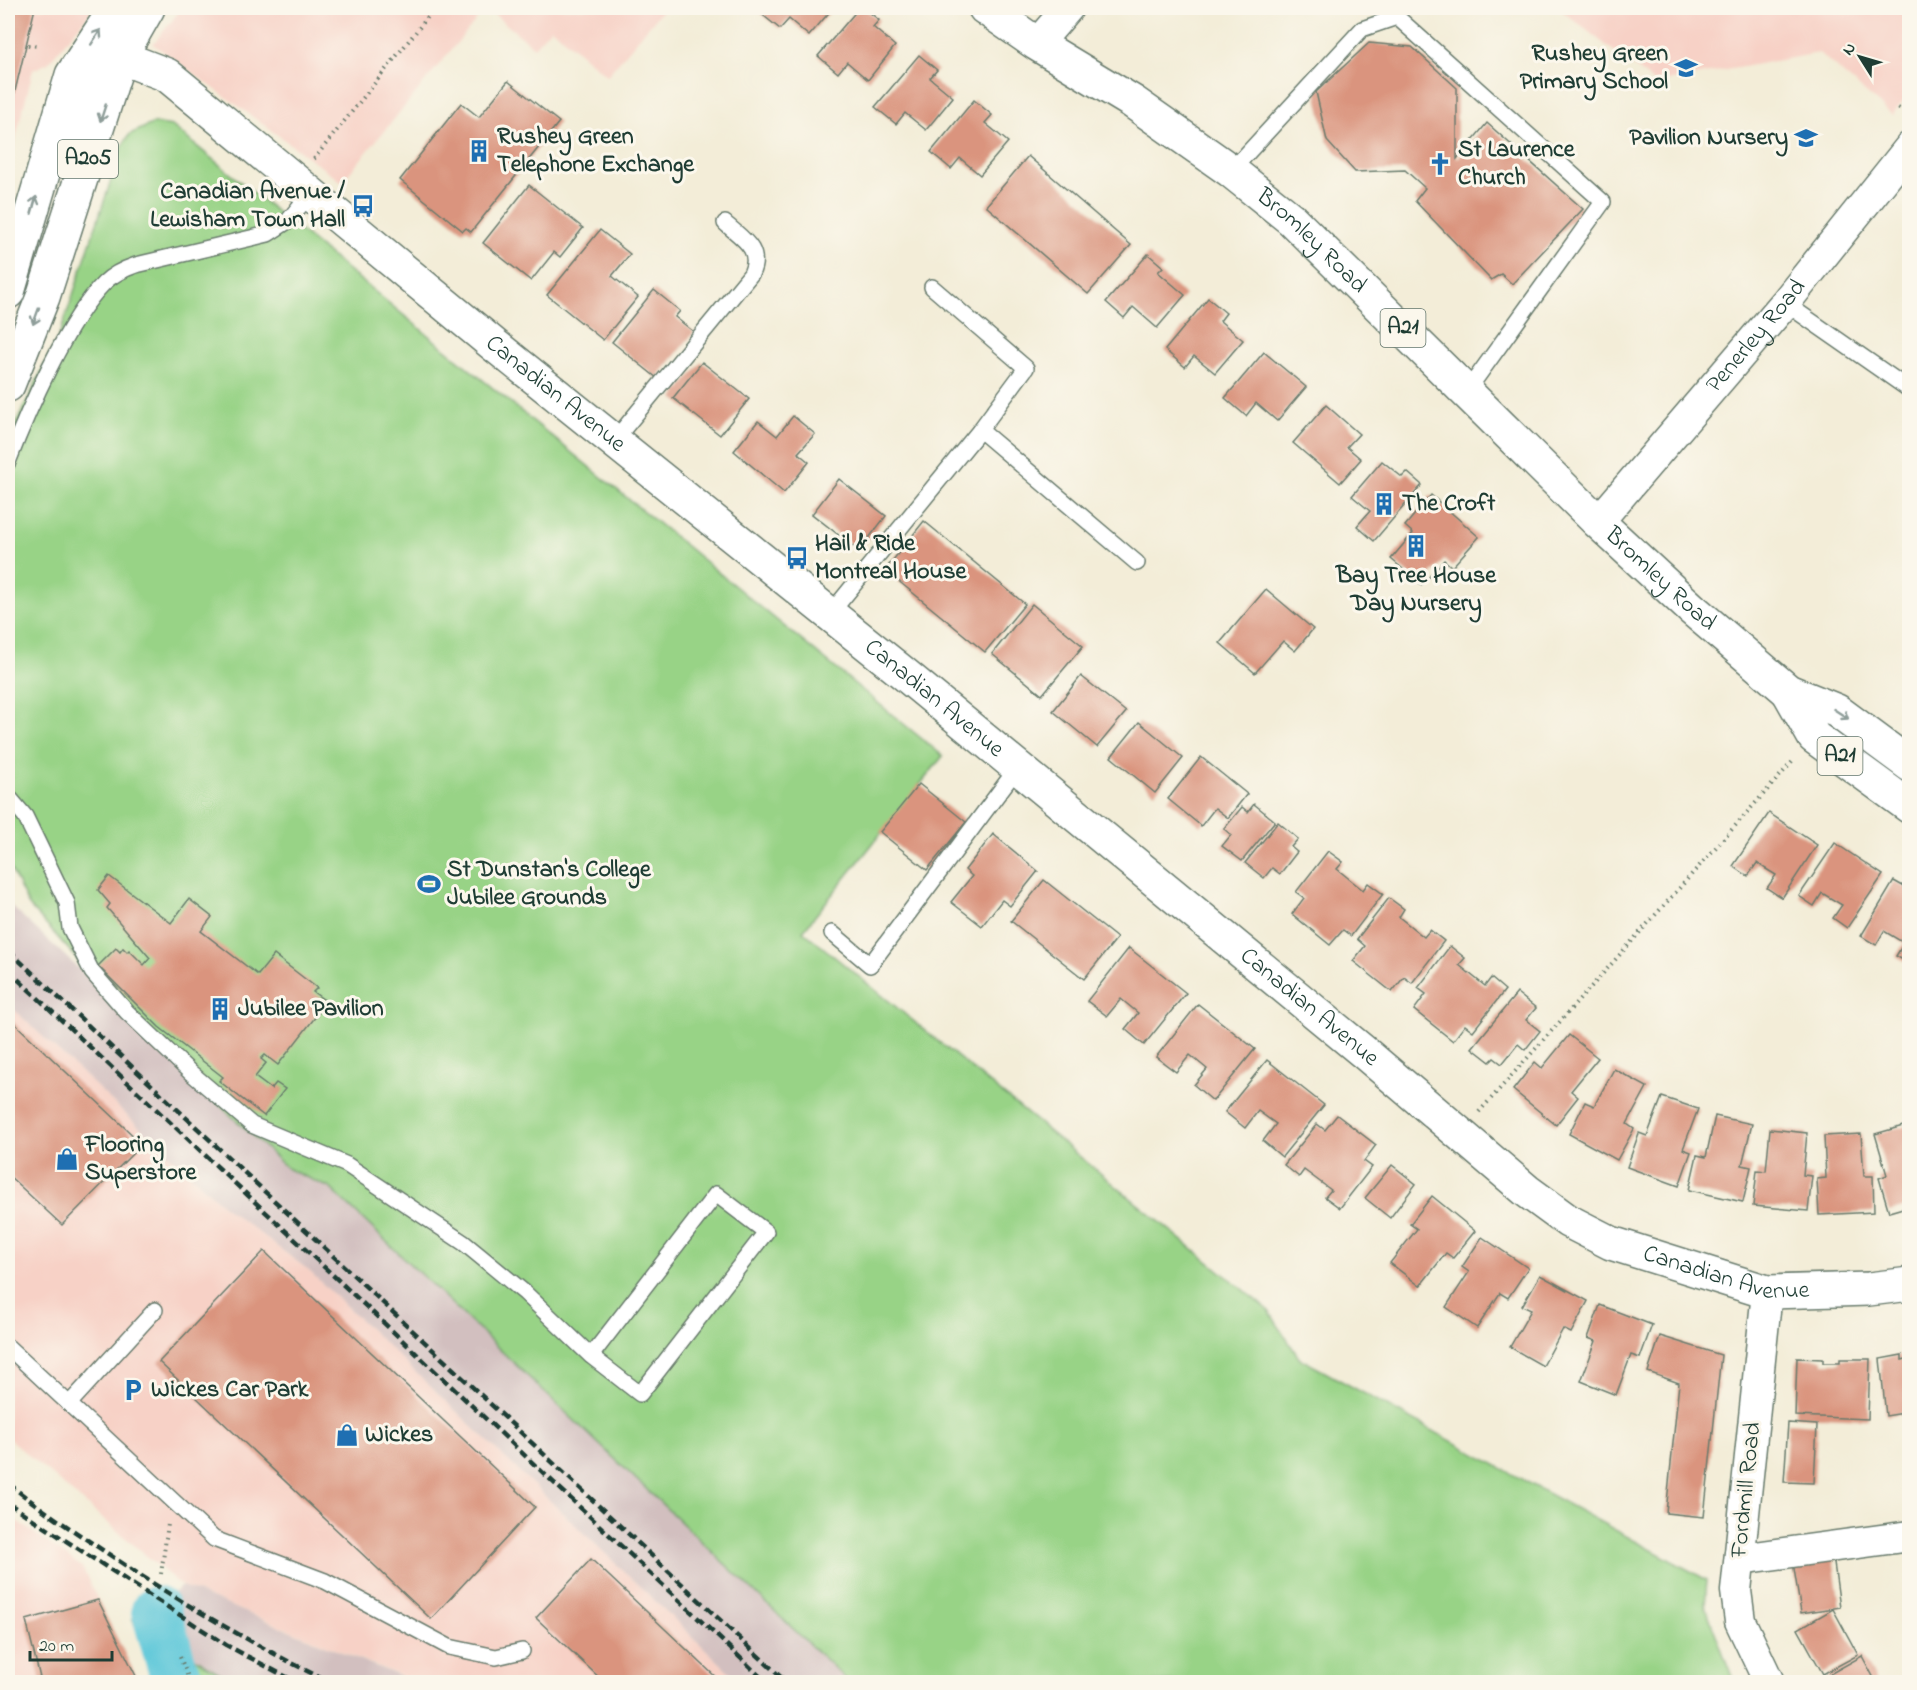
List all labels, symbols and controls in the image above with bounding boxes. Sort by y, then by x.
north arrow [1830,27,1890,87]
one-way arrow [91,29,103,46]
place label: Rushey Green Primary School [1520,37,1668,101]
text: N [1837,37,1863,61]
school or university icon: Rushey Green Primary School [1673,55,1699,81]
one-way arrow [97,103,108,122]
place label: Rushey Green Telephone Exchange [497,120,695,184]
place label: Pavilion Nursery [1629,121,1788,157]
school or university icon: Pavilion Nursery [1793,125,1819,151]
place label: St Laurence Church [1458,133,1576,196]
building icon: Rushey Green Telephone Exchange [466,138,492,164]
road number: A205 [58,140,118,178]
church icon: St Laurence Church [1427,151,1453,177]
place label: Canadian Avenue / Lewisham Town Hall [150,175,346,238]
street label: Bromley Road [1248,179,1375,302]
bus stop icon: Canadian Avenue / Lewisham Town Hall [350,193,376,219]
one-way arrow [29,195,40,214]
street label: Penerley Road [1698,271,1815,401]
one-way arrow [30,306,41,325]
road number: A21 [1380,309,1426,347]
street label: Canadian Avenue [478,327,633,461]
place label: The Croft [1402,487,1496,522]
building icon: The Croft [1371,491,1397,517]
street label: Bromley Road [1596,518,1724,640]
place label: Hail & Ride Montreal House [815,527,967,590]
building icon: Bay Tree House Day Nursery [1403,533,1429,559]
bus stop icon: Hail & Ride Montreal House [784,545,810,571]
place label: Bay Tree House Day Nursery [1335,559,1497,623]
street label: Canadian Avenue [857,631,1012,767]
one-way arrow [1832,709,1849,721]
road number: A21 [1818,737,1862,775]
place label: St Dunstan's College Jubilee Grounds [447,853,652,916]
sports icon: St Dunstan's College Jubilee Grounds [416,871,442,897]
street label: Canadian Avenue [1232,939,1387,1075]
place label: Jubilee Pavilion [238,992,384,1027]
building icon: Jubilee Pavilion [207,996,233,1022]
place label: Flooring Superstore [84,1128,198,1191]
shop icon: Flooring Superstore [54,1146,80,1172]
street label: Canadian Avenue [1639,1237,1810,1310]
place label: Wickes Car Park [151,1373,309,1408]
parking icon: Wickes Car Park [120,1377,146,1403]
place label: Wickes [365,1418,433,1453]
street label: Fordmill Road [1722,1420,1772,1560]
shop icon: Wickes [334,1422,360,1448]
scale bar [30,1624,112,1662]
text: 20 m [39,1634,74,1660]

